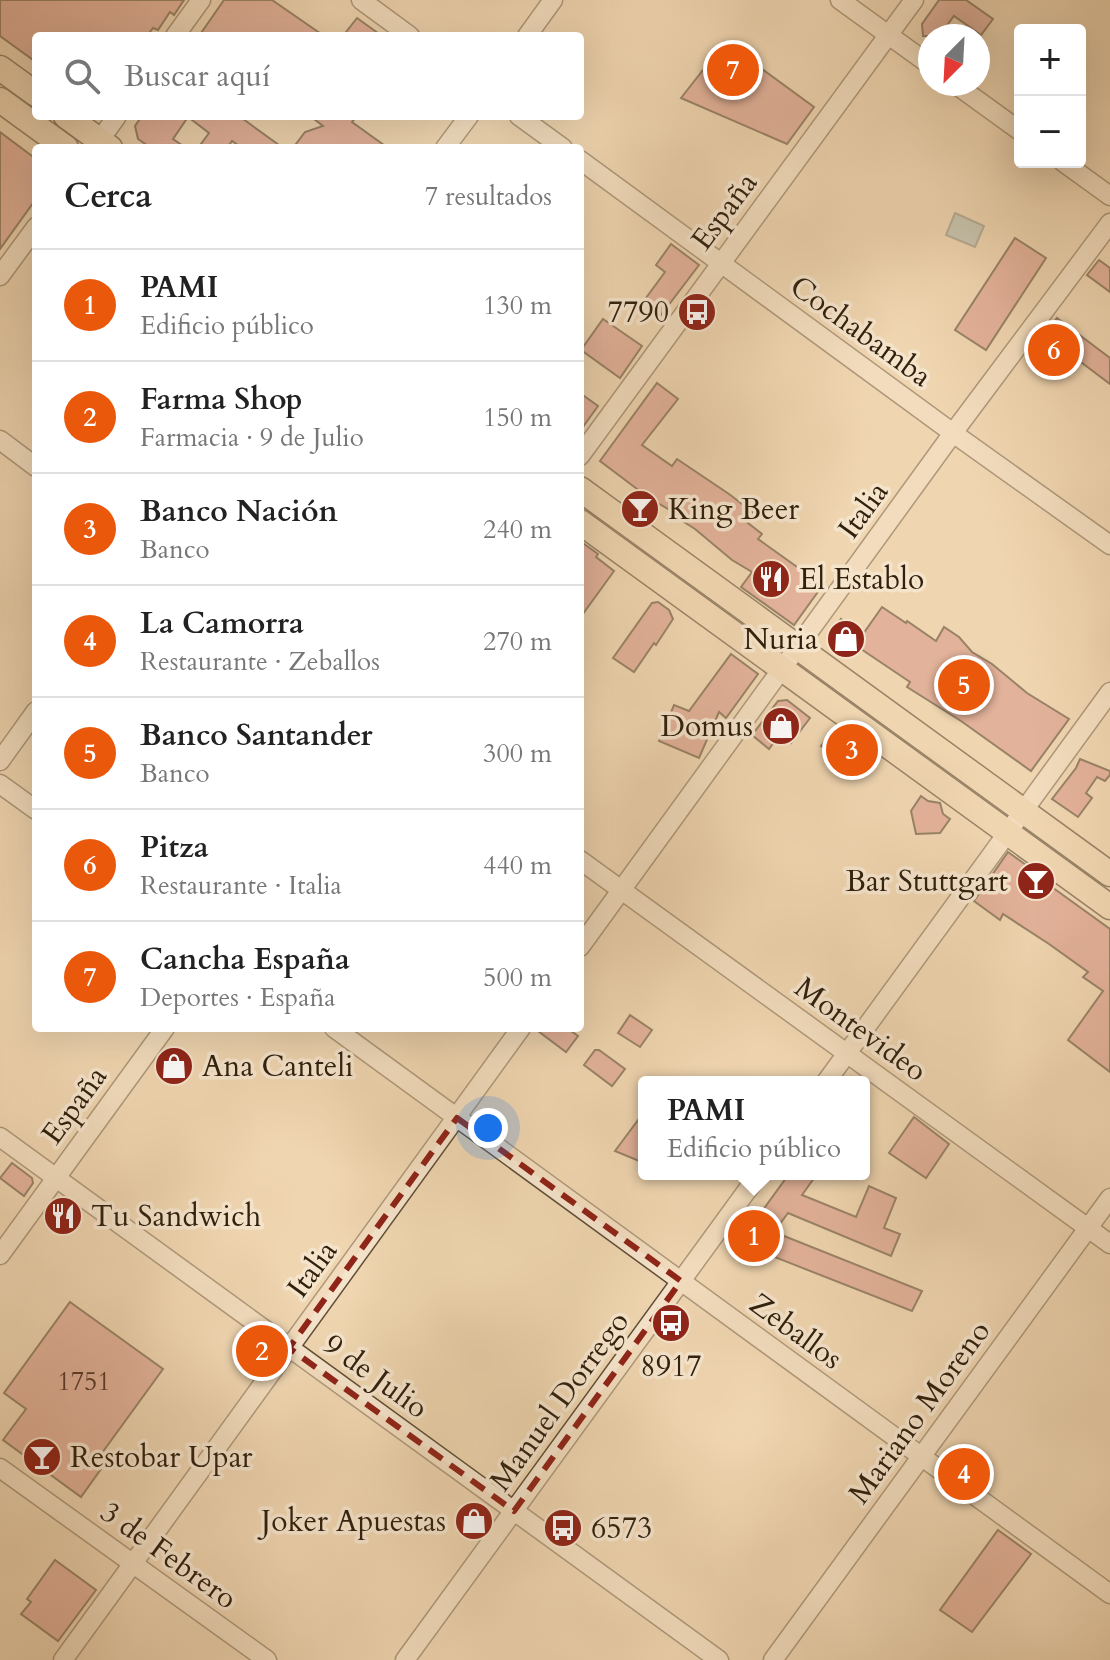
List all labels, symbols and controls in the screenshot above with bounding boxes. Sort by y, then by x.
north arrow [918,24,990,96]
map controls [1014,24,1086,168]
button: + [1014,24,1086,96]
search box [32,32,584,120]
pin: 7 [707,40,759,100]
icon: search [60,54,104,98]
text: Buscar aquí [124,56,270,97]
button: − [1014,96,1086,168]
street label: España [682,164,767,259]
text: Cerca [64,173,152,219]
text: 7 resultados [425,179,552,214]
street label: Cochabamba [782,266,940,397]
text: PAMI [140,267,218,308]
text: 1 [83,288,97,323]
text: 130 m [483,288,552,323]
bus stop icon: 7790 [676,291,718,333]
place label: 7790 [608,292,669,333]
text: Edificio público [140,308,314,343]
pin: 6 [1028,320,1080,380]
text: Farma Shop [140,379,303,420]
text: 2 [83,400,97,435]
text: 150 m [483,400,552,435]
text: Farmacia · 9 de Julio [140,420,364,455]
street label: Italia [829,473,898,547]
bar icon: King Beer [619,488,661,530]
place label: King Beer [668,489,799,530]
text: Banco Nación [140,491,338,532]
text: 3 [83,512,97,547]
text: 240 m [483,512,552,547]
text: Banco [140,532,210,567]
restaurant icon: El Establo [750,558,792,600]
place label: El Establo [799,559,924,600]
text: La Camorra [140,603,304,644]
shop icon: Nuria [825,618,867,660]
place label: Nuria [744,619,818,660]
text: 4 [83,624,97,659]
text: 270 m [483,624,552,659]
text: Restaurante · Zeballos [140,644,380,679]
pin: 5 [938,655,990,715]
shop icon: Domus [760,705,802,747]
place label: Domus [661,706,753,747]
text: Banco Santander [140,715,373,756]
pin: 3 [826,720,878,780]
text: 5 [83,736,97,771]
text: 300 m [483,736,552,771]
text: Banco [140,756,210,791]
text: Pitza [140,827,209,868]
text: 6 [83,848,97,883]
text: 440 m [483,848,552,883]
bar icon: Bar Stuttgart [1015,860,1057,902]
place label: Bar Stuttgart [846,861,1009,902]
text: Restaurante · Italia [140,868,342,903]
text: Cancha España [140,939,350,980]
text: 7 [83,960,97,995]
text: 500 m [483,960,552,995]
street label: Montevideo [786,968,935,1091]
text: Deportes · España [140,980,335,1015]
shop icon: Ana Canteli [153,1045,195,1087]
place label: Ana Canteli [202,1046,354,1087]
street label: España [32,1058,117,1153]
popup [638,1076,870,1180]
text: PAMI [667,1090,745,1131]
your location [468,1108,508,1148]
text: Edificio público [667,1131,841,1166]
restaurant icon: Tu Sandwich [42,1195,84,1237]
place label: Tu Sandwich [91,1196,262,1237]
pin: 1 [728,1206,780,1266]
street label: Italia [278,1232,347,1306]
street label: Zeballos [741,1284,850,1379]
bus stop icon: 8917 [650,1302,692,1344]
street label: Manuel Dorrego [480,1303,639,1500]
street label: Mariano Moreno [839,1312,1000,1512]
pin: 2 [236,1321,288,1381]
street label: 9 de Julio [315,1325,436,1428]
place label: 8917 [640,1346,702,1387]
house number: 1751 [57,1364,111,1399]
bar icon: Restobar Upar [21,1436,63,1478]
place label: Restobar Upar [70,1437,253,1478]
pin: 4 [938,1444,990,1504]
street label: 3 de Febrero [92,1492,245,1619]
shop icon: Joker Apuestas [453,1500,495,1542]
place label: Joker Apuestas [257,1501,446,1542]
bus stop icon: 6573 [542,1507,584,1549]
place label: 6573 [591,1508,652,1549]

